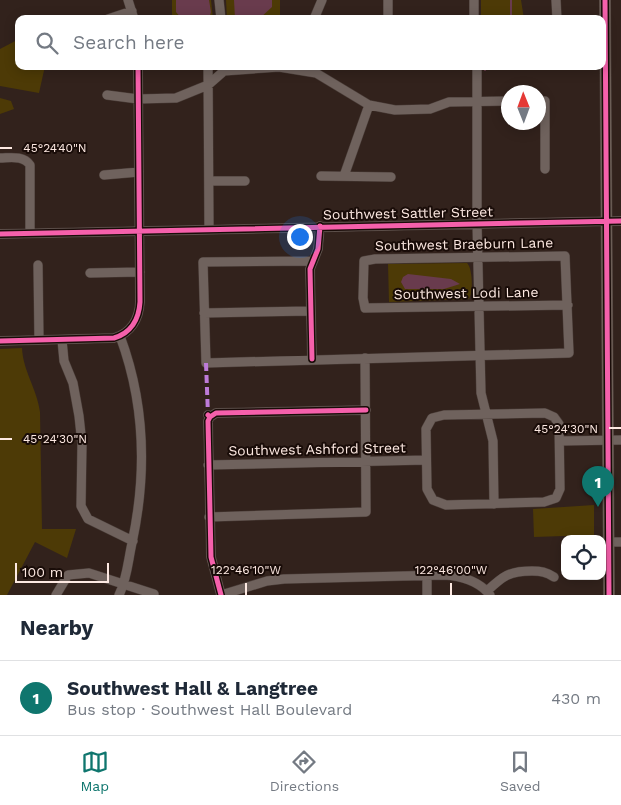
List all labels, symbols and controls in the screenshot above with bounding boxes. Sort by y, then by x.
search box [15,15,606,70]
icon: search [33,29,61,57]
text: Search here [73,31,184,54]
north arrow [501,85,546,130]
text: 45°24'40"N [23,141,87,155]
street label: Southwest Sattler Street [323,204,493,222]
your location [287,224,313,250]
street label: Southwest Braeburn Lane [375,234,553,254]
street label: Southwest Lodi Lane [393,284,539,302]
text: 45°24'30"N [534,422,598,436]
text: 45°24'30"N [23,432,87,446]
street label: Southwest Ashford Street [228,439,406,459]
pin: 1 [582,466,614,507]
map controls [561,535,606,580]
button: locate [561,535,606,580]
scale bar [15,560,109,583]
text: 122°46'10"W [211,563,281,577]
text: 122°46'00"W [415,563,488,577]
text: 100 m [22,564,63,580]
text: Nearby [20,615,93,640]
text: Southwest Hall & Langtree [67,677,318,700]
text: 1 [33,689,39,708]
text: 430 m [551,689,601,708]
text: Bus stop · Southwest Hall Boulevard [67,700,352,719]
tab: Map [80,748,109,794]
tab: Directions [270,748,339,794]
tab: Saved [500,748,541,794]

